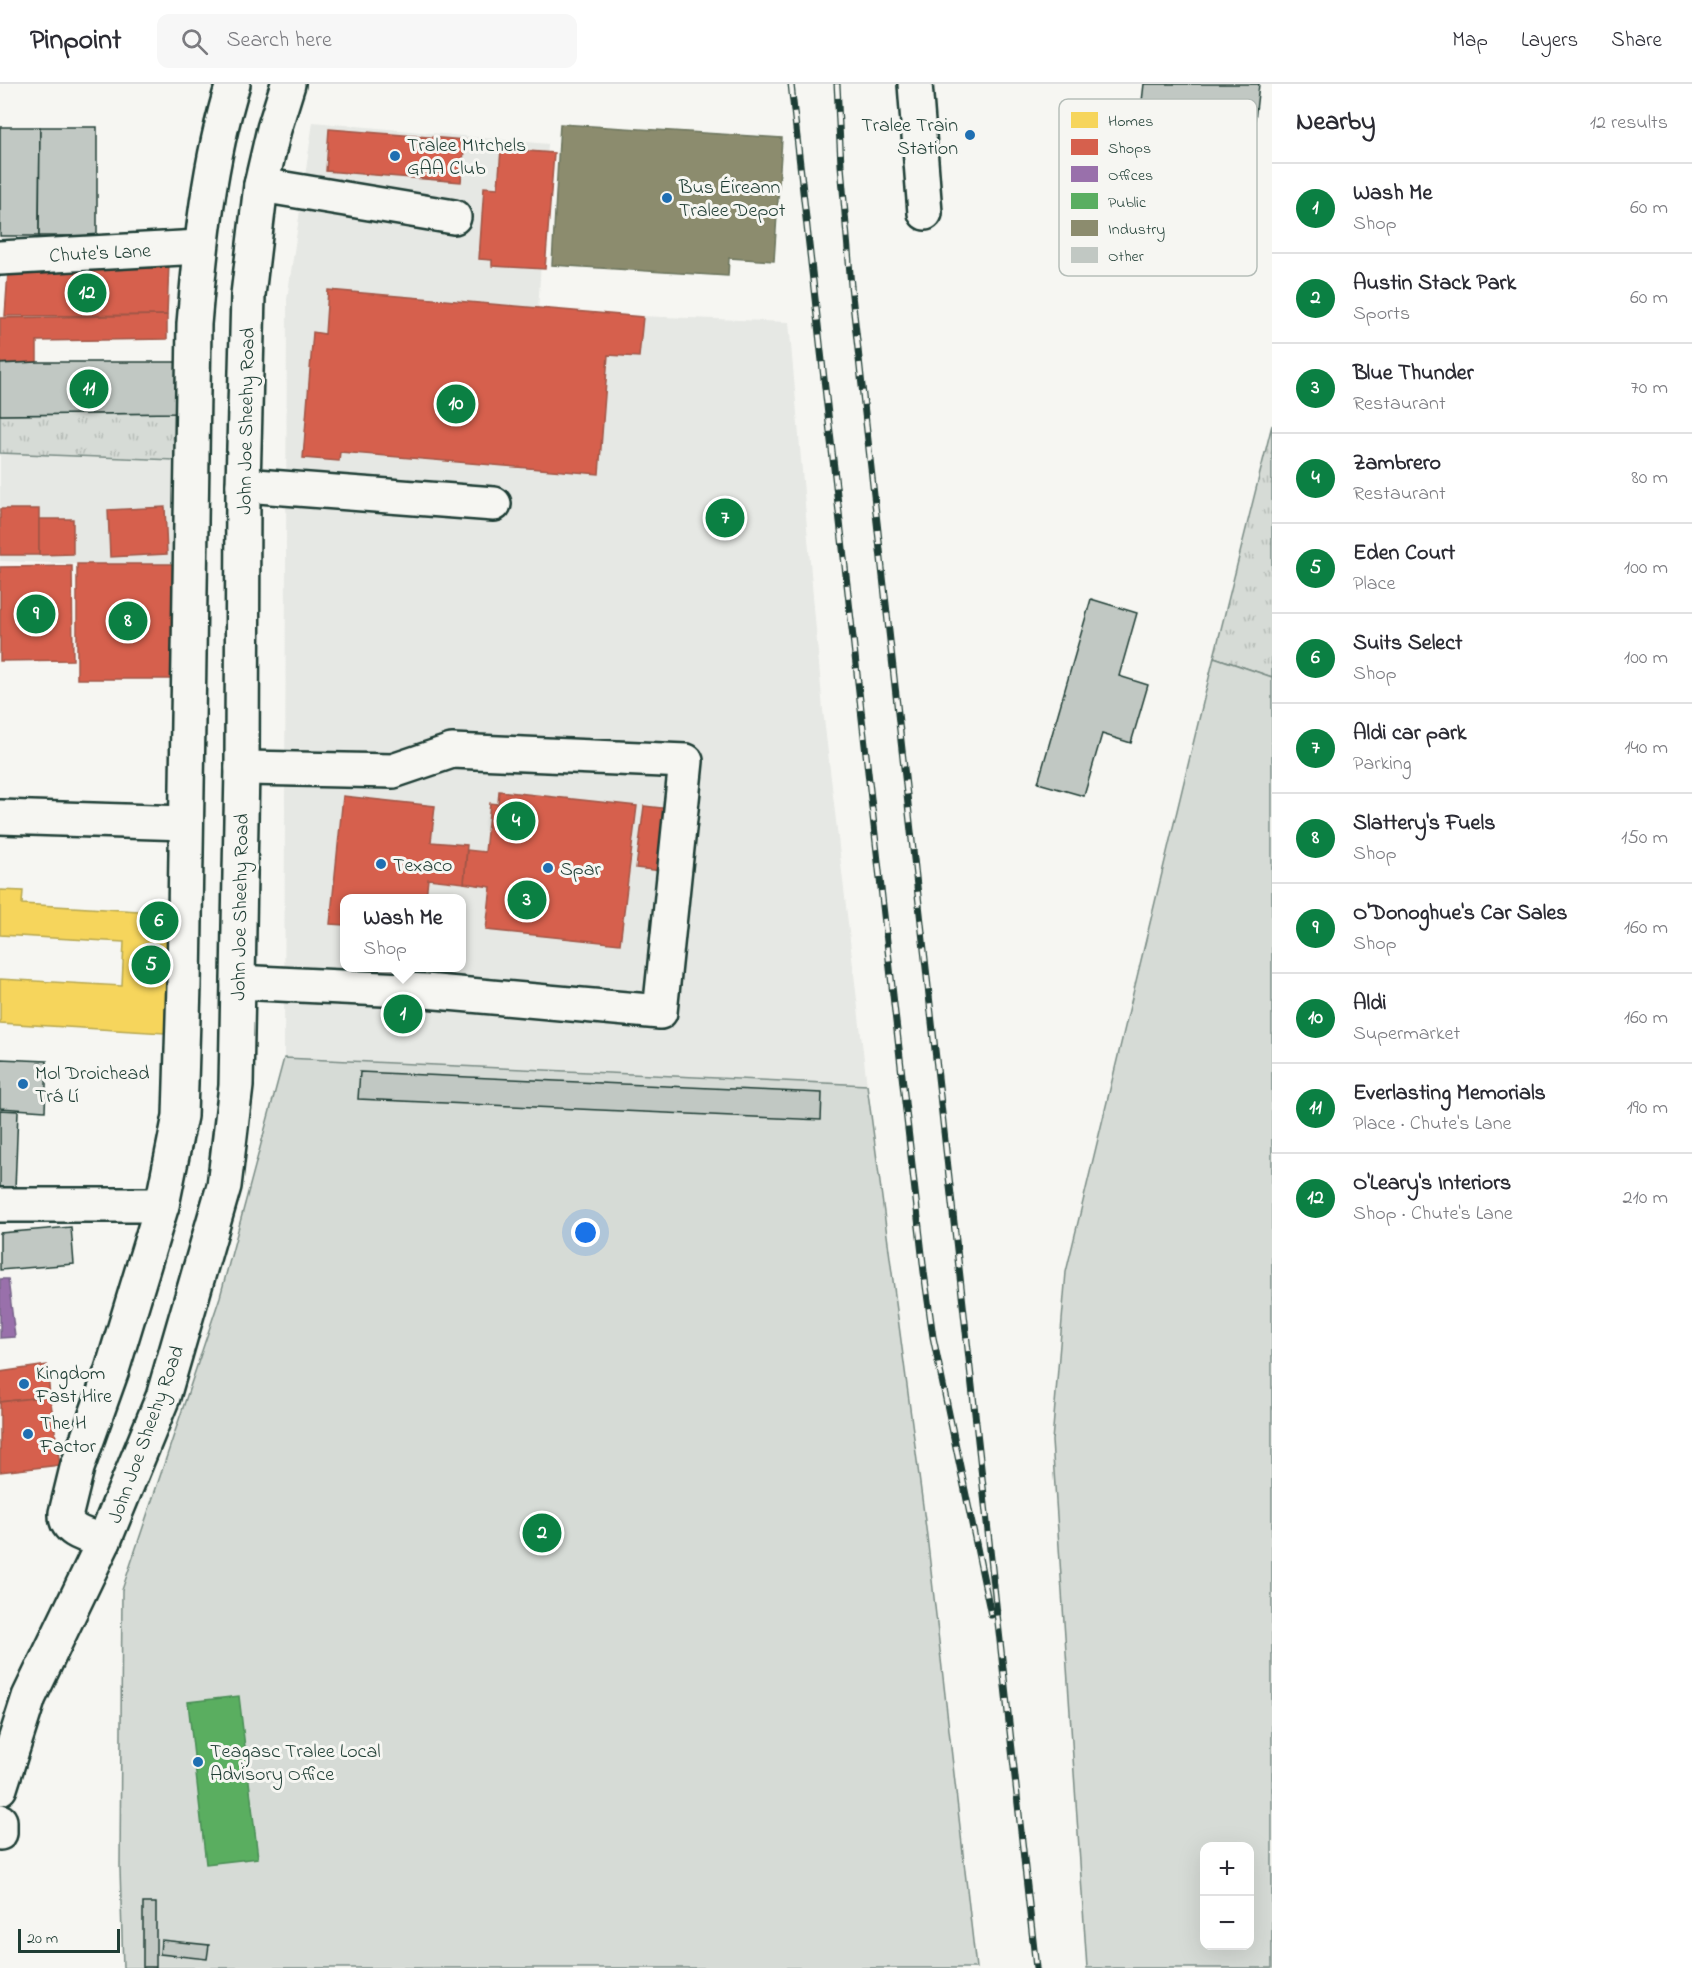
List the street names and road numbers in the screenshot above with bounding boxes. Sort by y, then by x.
street label: Chute's Lane [49,237,152,272]
street label: John Joe Sheehy Road [231,327,264,515]
street label: John Joe Sheehy Road [225,813,258,1001]
street label: John Joe Sheehy Road [102,1342,193,1528]

